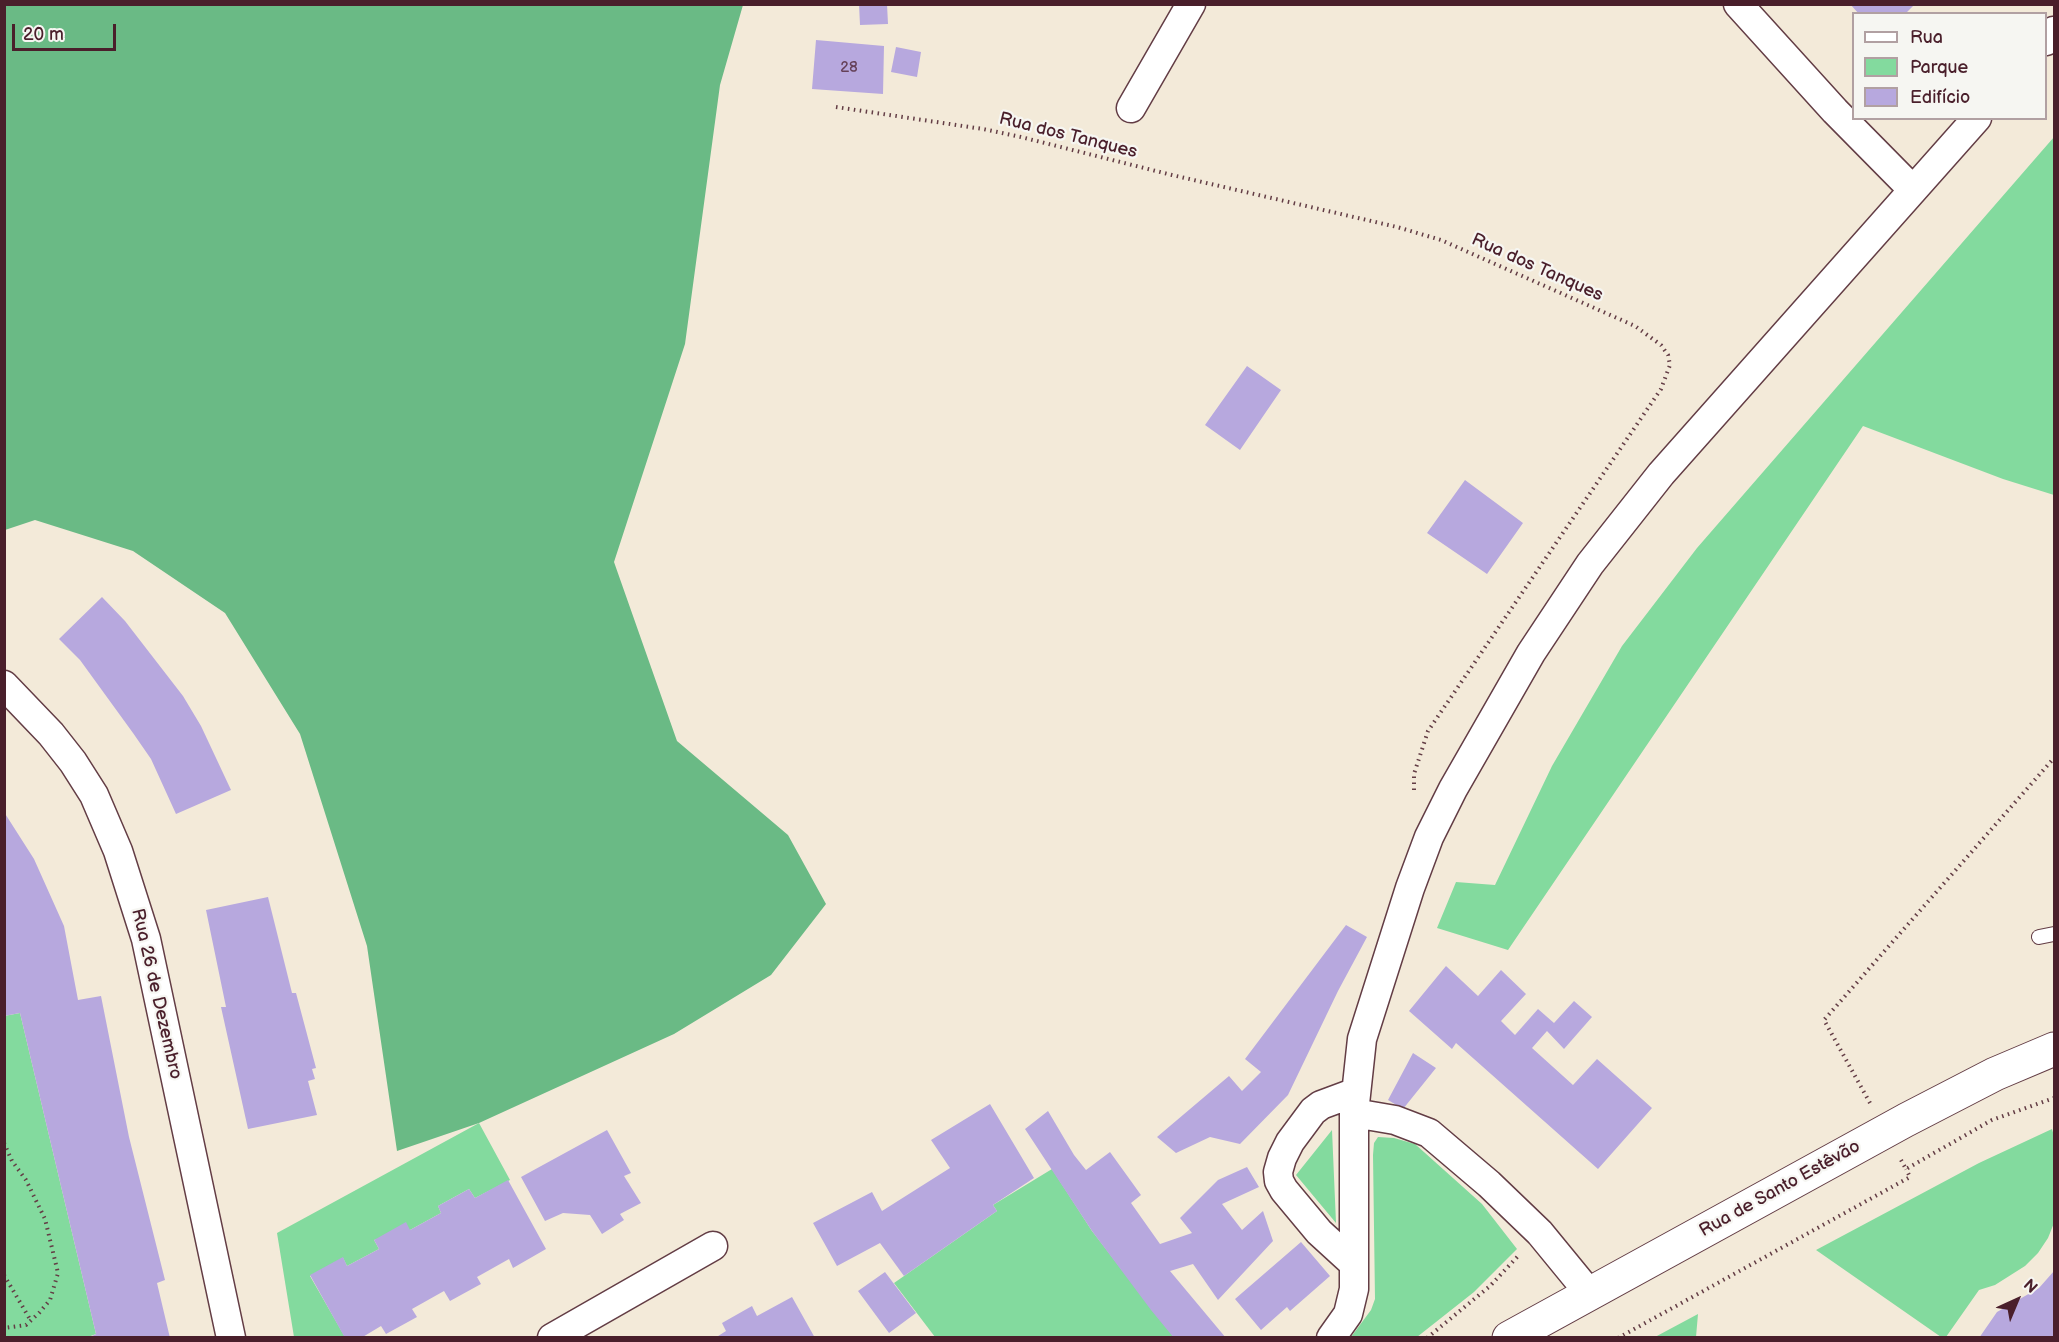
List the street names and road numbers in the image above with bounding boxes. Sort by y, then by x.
street label: Rua dos Tanques [997,108,1139,164]
street label: Rua dos Tanques [1468,229,1606,307]
street label: Rua 26 de Dezembro [126,907,186,1081]
street label: Rua de Santo Estêvão [1696,1136,1864,1242]

